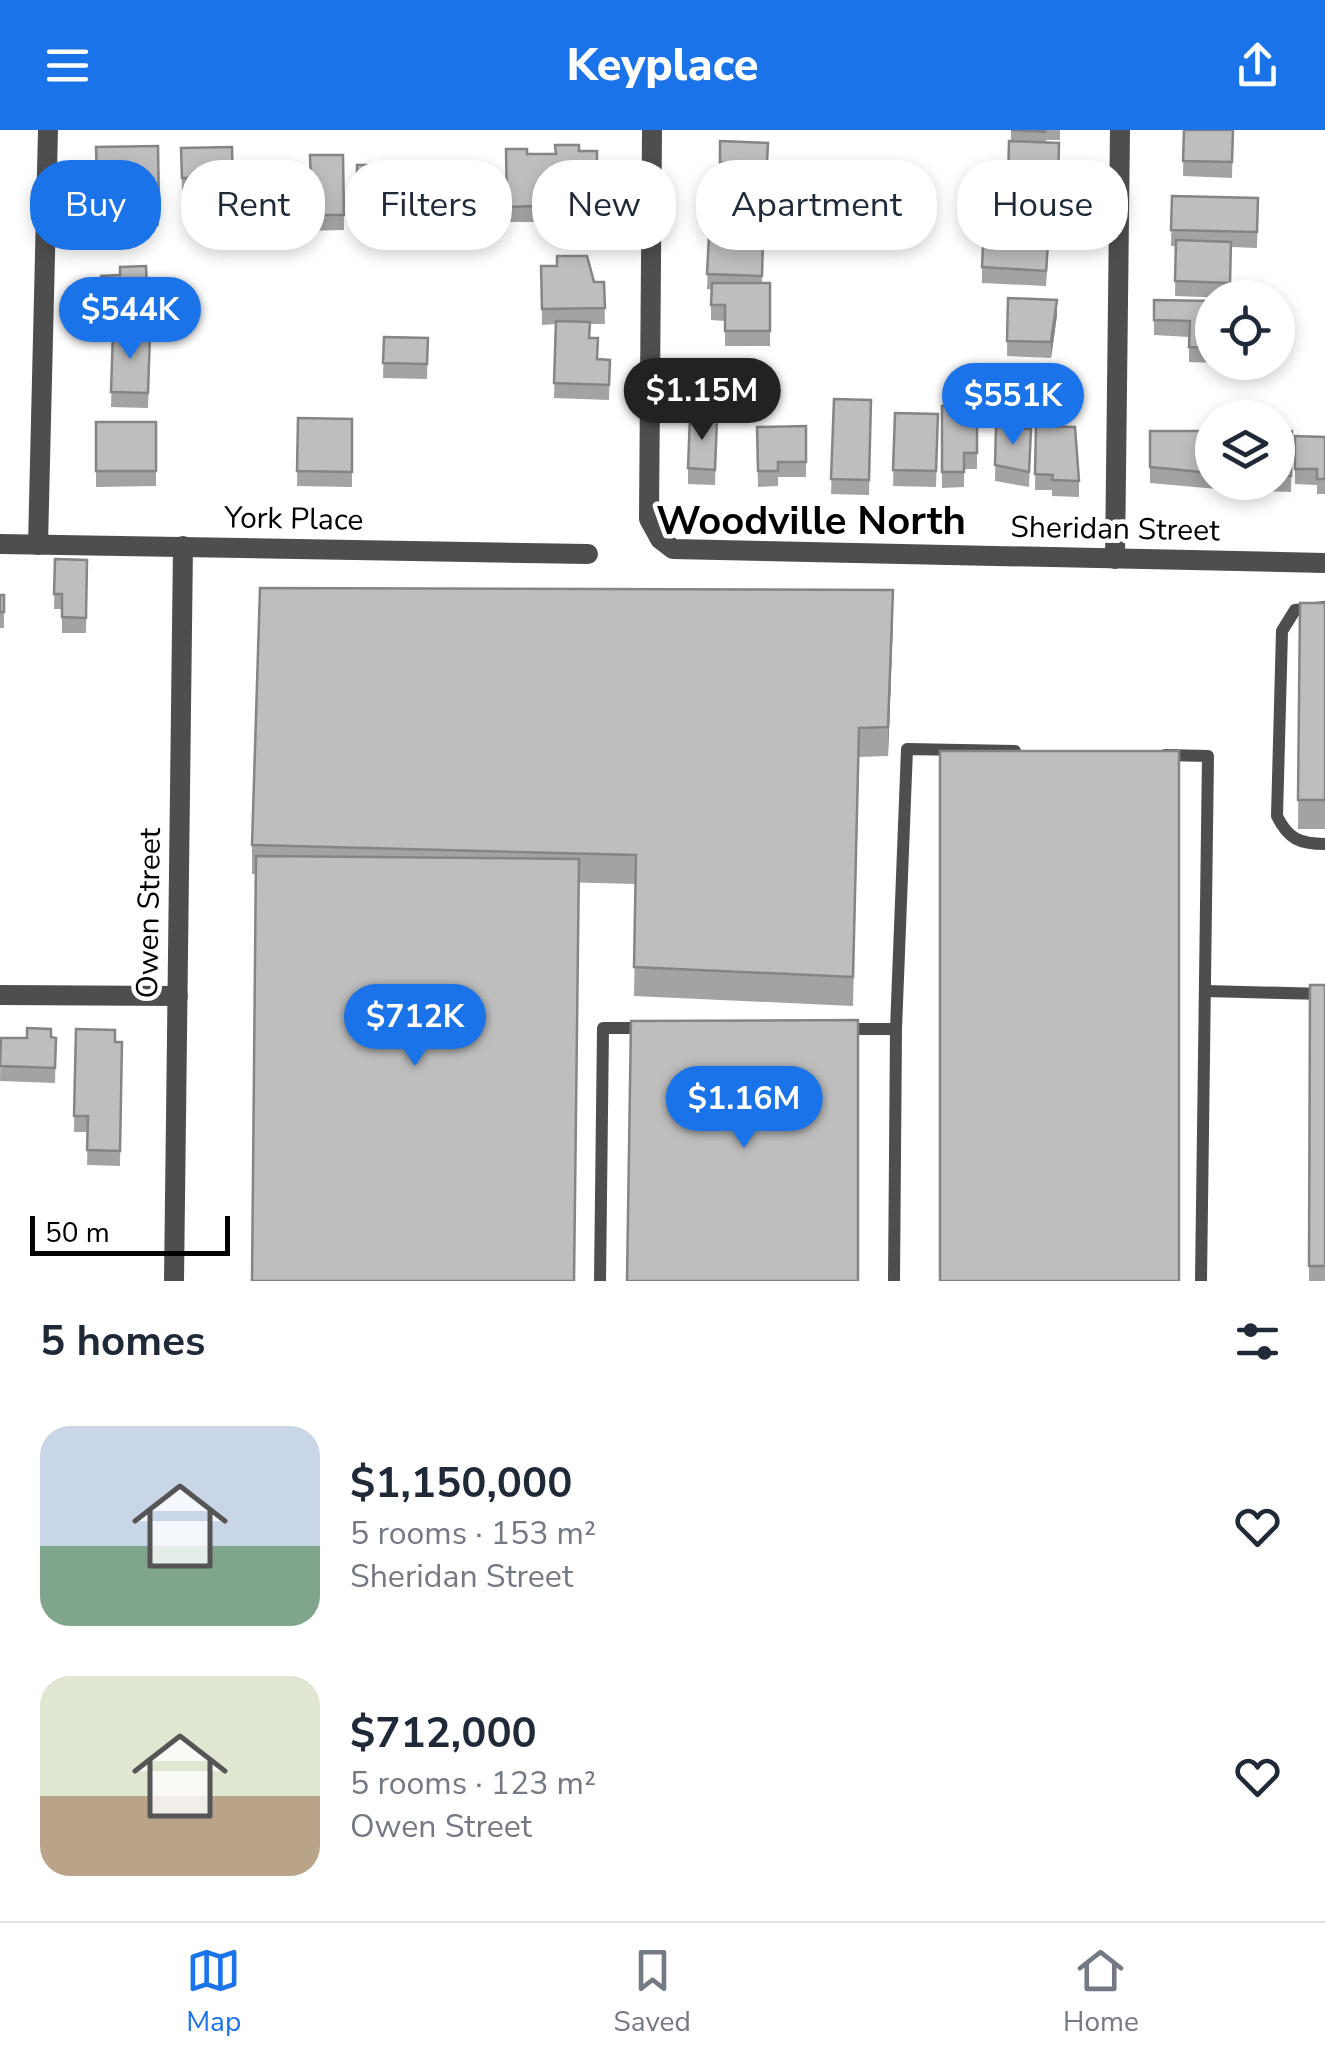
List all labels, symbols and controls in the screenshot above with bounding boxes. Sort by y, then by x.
text: Keyplace [567,35,758,96]
icon: menu [40,38,95,93]
icon: share [1230,38,1285,93]
chip: Buy [30,160,161,250]
chip: Rent [181,160,325,250]
chip: Filters [345,160,512,250]
chip: New [532,160,676,250]
chip: Apartment [696,160,937,250]
chip: House [957,160,1128,250]
pin: $544K [60,277,200,362]
map controls [1195,280,1295,500]
button: locate [1195,280,1295,380]
text: $544K [81,288,179,331]
pin: $1.15M [621,358,783,443]
pin: $551K [943,363,1083,448]
text: $1.15M [646,369,758,412]
text: $551K [964,374,1062,417]
button: layers [1195,400,1295,500]
district label: Woodville North [656,494,966,548]
street label: York Place [223,497,364,541]
street label: Sheridan Street [1010,507,1220,551]
street label: Owen Street [127,827,171,999]
pin: $712K [345,984,485,1069]
text: $712K [366,995,464,1038]
pin: $1.16M [663,1066,825,1151]
text: $1.16M [688,1077,800,1120]
scale bar [30,1211,230,1256]
text: 50 m [45,1214,110,1252]
text: 5 homes [40,1313,205,1370]
icon: filters [1230,1314,1285,1369]
text: $1,150,000 [350,1455,572,1512]
icon: home [120,1466,240,1586]
icon: heart [1230,1499,1285,1554]
text: 5 rooms · 153 m² [350,1512,596,1555]
text: Sheridan Street [350,1555,573,1598]
text: $712,000 [350,1705,537,1762]
icon: home [120,1716,240,1836]
icon: heart [1230,1749,1285,1804]
text: 5 rooms · 123 m² [350,1762,596,1805]
text: Owen Street [350,1805,532,1848]
tab: Map [186,1943,241,2041]
tab: Saved [613,1943,691,2041]
tab: Home [1063,1943,1139,2041]

